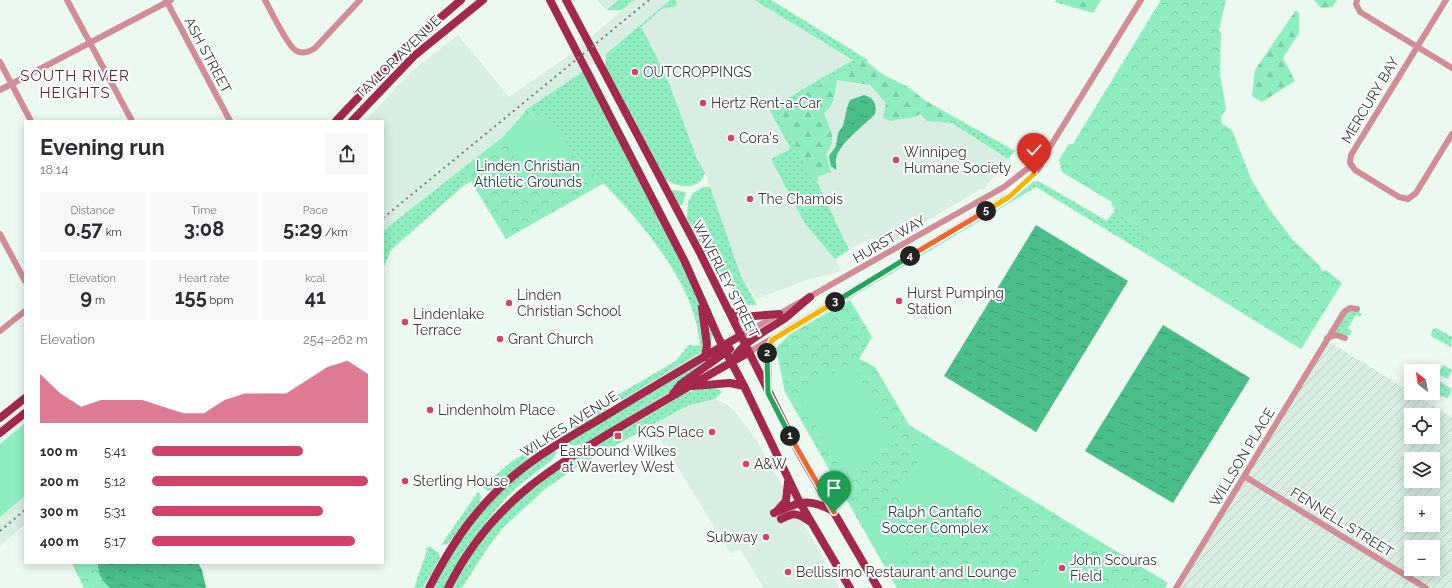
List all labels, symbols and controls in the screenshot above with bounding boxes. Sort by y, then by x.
street label: TAYLOR AVENUE [352,12,444,102]
street label: ASH STREET [181,14,235,96]
street label: MERCURY BAY [1338,54,1402,146]
place label: OUTCROPPINGS [643,64,752,80]
district label: SOUTH RIVER HEIGHTS [20,67,130,102]
marker: OUTCROPPINGS [630,67,640,77]
place label: Hertz Rent-a-Car [711,95,821,111]
marker: Hertz Rent-a-Car [698,98,708,108]
place label: Cora's [739,130,779,146]
button: share [326,133,368,175]
marker: Cora's [726,133,736,143]
pin [1017,133,1051,174]
text: Evening run [40,134,165,160]
icon: check [1023,139,1045,161]
place label: Winnipeg Humane Society [904,144,1012,176]
marker: Winnipeg Humane Society [891,155,901,165]
park label: Linden Christian Athletic Grounds [474,158,582,190]
text: 18:14 [40,162,68,177]
place label: The Chamois [758,191,843,207]
marker: The Chamois [745,194,755,204]
pin: 5 [976,201,996,221]
text: Distance [71,204,115,217]
text: Time [191,204,217,217]
text: Pace [303,204,328,217]
text: 5 [983,204,989,217]
street label: HURST WAY [850,212,928,266]
text: 0.57 [64,217,103,241]
text: 3:08 [184,217,224,241]
text: 5:29 [283,217,322,241]
street label: WAVERLEY STREET [689,217,763,341]
text: km [103,226,122,239]
text: /km [322,226,348,239]
pin: 4 [900,246,920,266]
text: 4 [907,249,913,262]
text: Elevation [69,272,116,285]
text: Heart rate [179,272,229,285]
text: kcal [305,272,326,285]
text: 9 [80,285,92,309]
text: 155 [175,285,207,309]
text: 41 [305,285,326,309]
place label: Hurst Pumping Station [907,285,1004,317]
place label: Linden Christian School [517,287,622,319]
pin: 3 [825,292,845,312]
text: m [92,294,105,307]
text: bpm [207,294,233,307]
text: 3 [832,295,838,308]
marker: Hurst Pumping Station [894,296,904,306]
marker: Linden Christian School [504,298,514,308]
place label: Lindenlake Terrace [413,306,484,338]
marker: Lindenlake Terrace [400,317,410,327]
place label: Grant Church [508,331,594,347]
text: Elevation [40,332,95,347]
text: 254–262 m [303,332,368,347]
marker: Grant Church [495,334,505,344]
pin: 2 [757,343,777,363]
text: 2 [764,346,770,359]
north arrow [1404,364,1440,400]
map controls [1404,364,1440,576]
street label: WILKES AVENUE [517,388,621,460]
place label: Lindenholm Place [438,402,555,418]
marker: Lindenholm Place [425,405,435,415]
street label: WILLSON PLACE [1206,405,1278,509]
button: locate [1404,408,1440,444]
place label: KGS Place [637,424,704,440]
pin: 1 [780,426,800,446]
marker: KGS Place [707,427,717,437]
text: 1 [787,429,793,442]
marker: Eastbound Wilkes at Waverley West [613,431,623,441]
place label: Eastbound Wilkes at Waverley West [560,443,676,475]
text: 100 m [40,444,78,459]
text: 5:41 [104,444,126,459]
button: layers [1404,452,1440,488]
place label: A&W [754,456,787,472]
marker: A&W [741,459,751,469]
pin [817,471,851,512]
place label: Sterling House [413,473,508,489]
text: 200 m [40,474,79,489]
text: 5:12 [104,474,126,489]
marker: Sterling House [400,476,410,486]
icon: arrive [823,477,845,499]
street label: FENNELL STREET [1288,484,1397,560]
button: + [1404,496,1440,532]
text: 300 m [40,504,78,519]
text: 5:31 [104,504,126,519]
park label: Ralph Cantafio Soccer Complex [882,504,988,536]
place label: Subway [707,529,758,545]
marker: Subway [761,532,771,542]
text: 400 m [40,534,79,549]
text: 5:17 [104,534,126,549]
button: − [1404,540,1440,576]
place label: John Scouras Field [1070,552,1157,584]
marker: John Scouras Field [1057,563,1067,573]
place label: Bellissimo Restaurant and Lounge [796,564,1017,580]
marker: Bellissimo Restaurant and Lounge [783,567,793,577]

